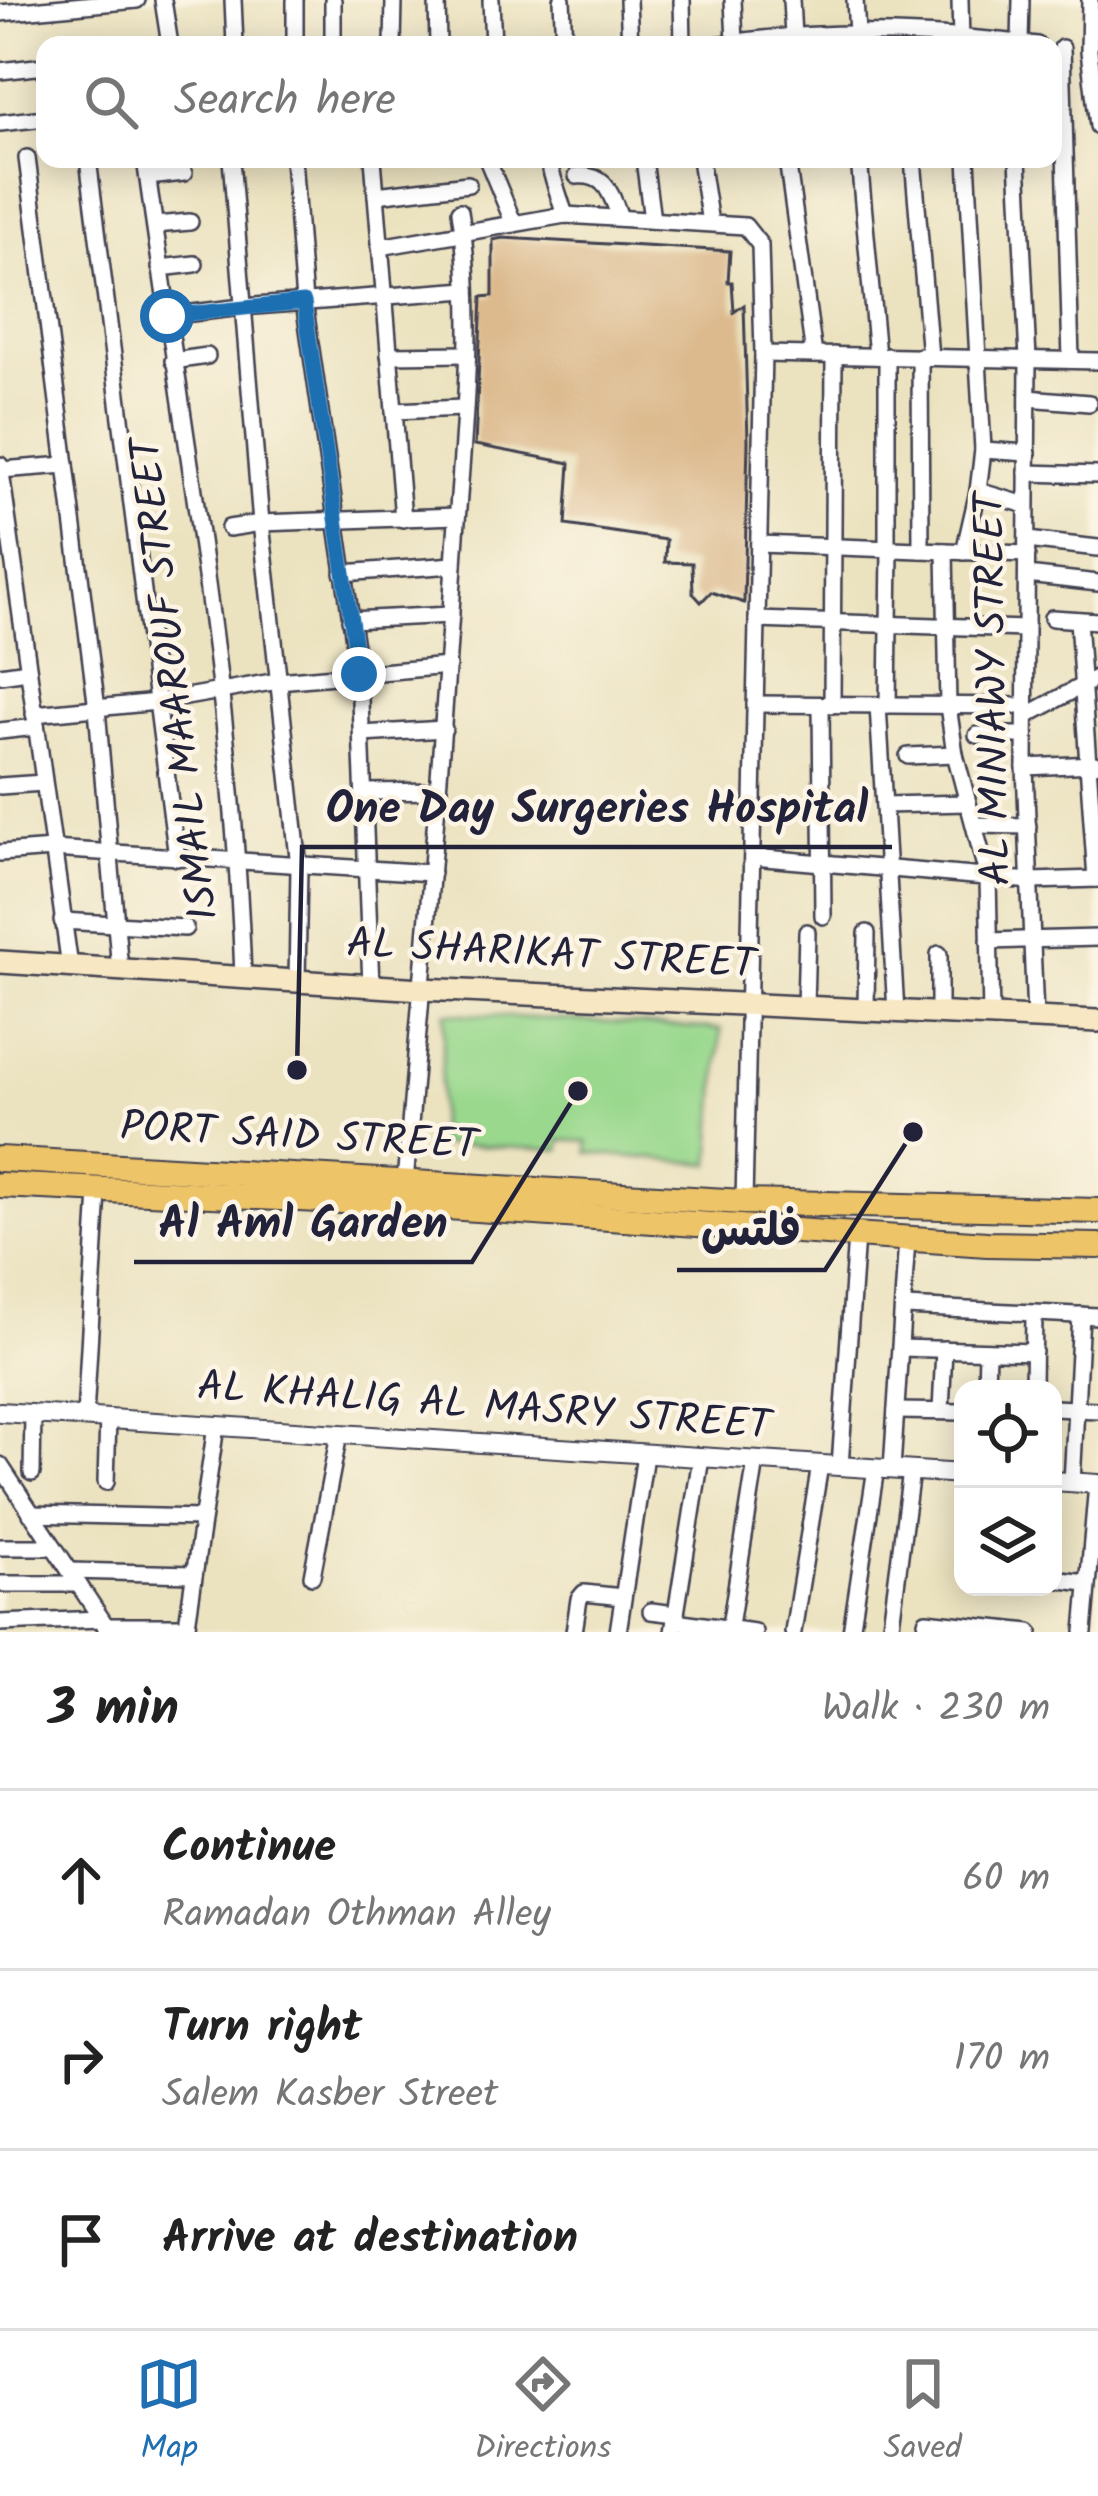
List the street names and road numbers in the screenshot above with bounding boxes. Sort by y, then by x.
street label: ISMAIL MAAROUF STREET [113,430,239,924]
street label: AL MINIAWY STREET [957,488,1031,886]
street label: AL SHARIKAT STREET [345,911,761,999]
street label: PORT SAID STREET [118,1094,483,1180]
street label: AL KHALIG AL MASRY STREET [195,1354,777,1461]

